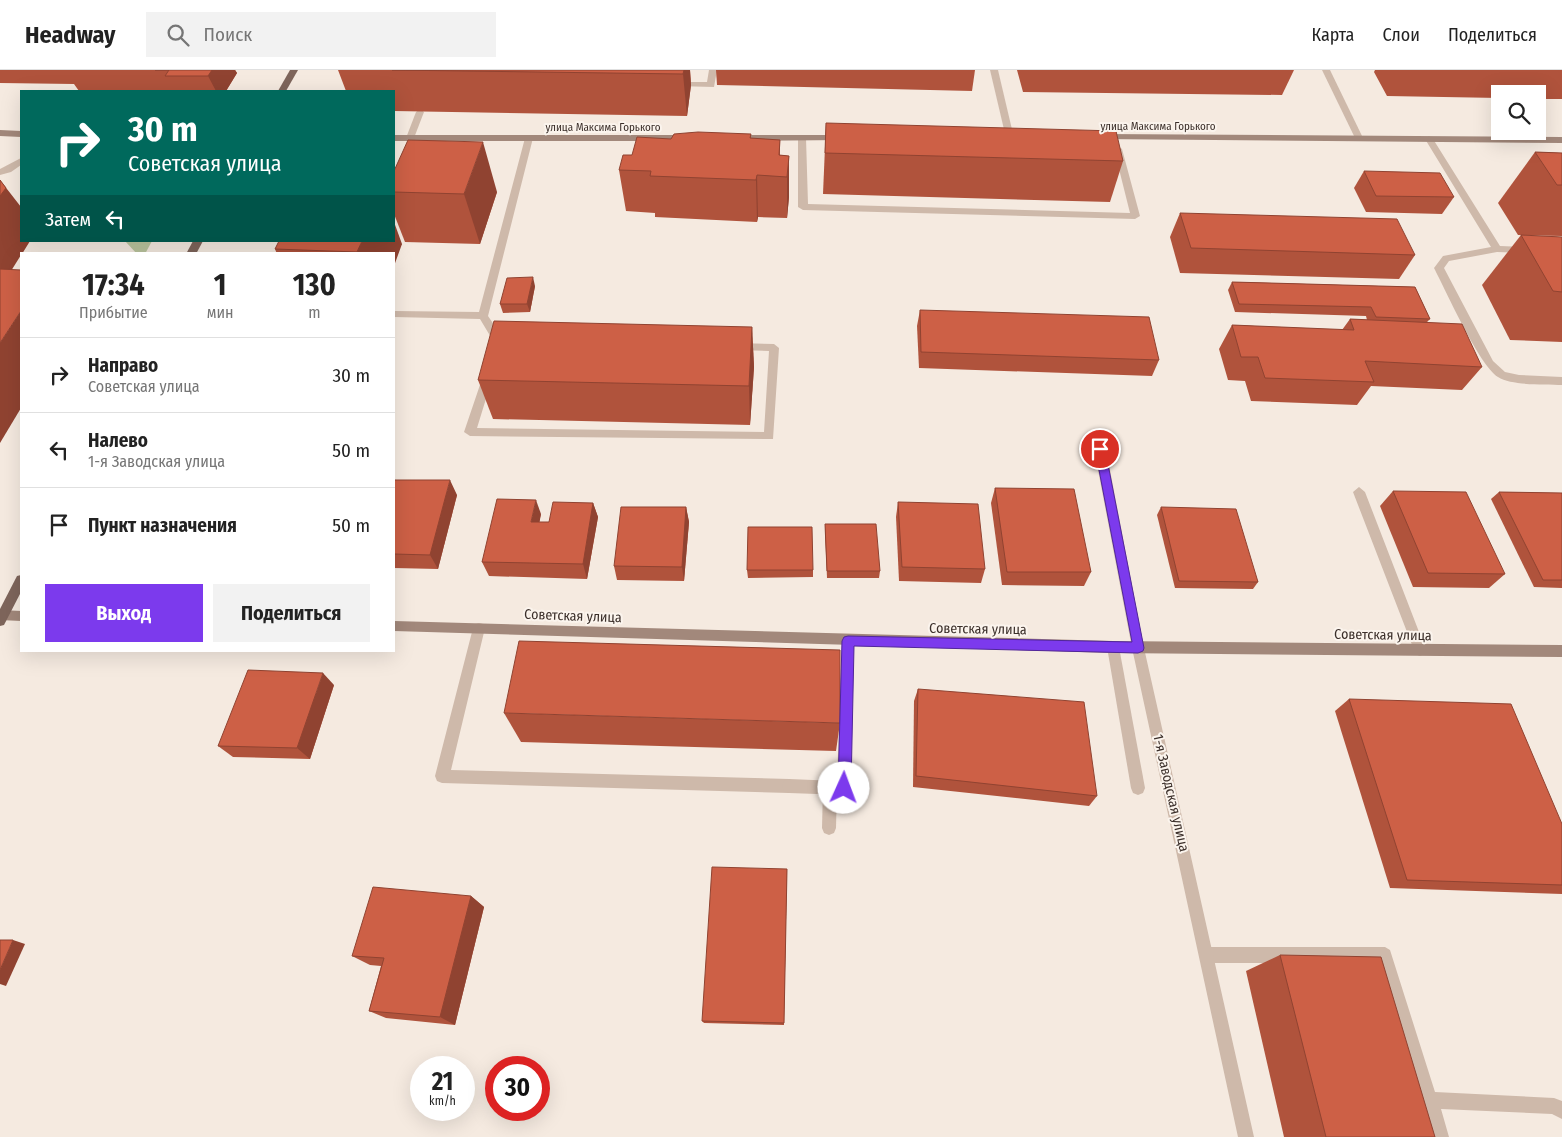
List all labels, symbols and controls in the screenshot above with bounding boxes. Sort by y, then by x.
search box [146,12,496,57]
text: Headway [25,21,116,49]
icon: search [164,21,192,49]
text: Поиск [204,23,252,46]
text: Карта [1311,24,1354,46]
text: Слои [1382,24,1420,46]
text: Поделиться [1448,24,1537,46]
map controls [1491,85,1546,140]
button: search [1491,85,1546,140]
text: 30 m [128,108,198,150]
icon: right [45,110,110,175]
street label: улица Максима Горького [1101,120,1216,133]
street label: улица Максима Горького [546,121,661,134]
text: Советская улица [128,150,281,177]
icon: left [101,205,129,233]
text: Затем [45,208,91,231]
text: 17:34 [82,267,145,303]
text: 1 [214,267,227,303]
text: 130 [293,267,336,303]
text: Прибытие [79,303,148,322]
text: мин [207,303,234,322]
text: m [308,303,320,322]
text: Направо [88,354,158,377]
icon: right [45,361,73,389]
text: 30 m [332,364,370,387]
text: Советская улица [88,377,200,396]
pin [1079,428,1121,470]
text: Налево [88,429,148,452]
icon: arrive [1086,435,1114,463]
icon: left [45,436,73,464]
text: 50 m [332,439,370,462]
text: 1-я Заводская улица [88,452,225,471]
icon: arrive [45,511,73,539]
text: Пункт назначения [88,514,237,537]
text: 50 m [332,514,370,537]
button: Выход [45,584,203,642]
button: Поделиться [213,584,370,642]
street label: Советская улица [524,606,622,626]
street label: Советская улица [929,620,1027,638]
street label: Советская улица [1334,626,1432,644]
street label: 1-я Заводская улица [1149,733,1193,853]
position arrow [817,761,869,813]
speed limit sign: 30 [485,1056,550,1121]
text: 21 [432,1067,453,1097]
text: km/h [429,1094,456,1108]

